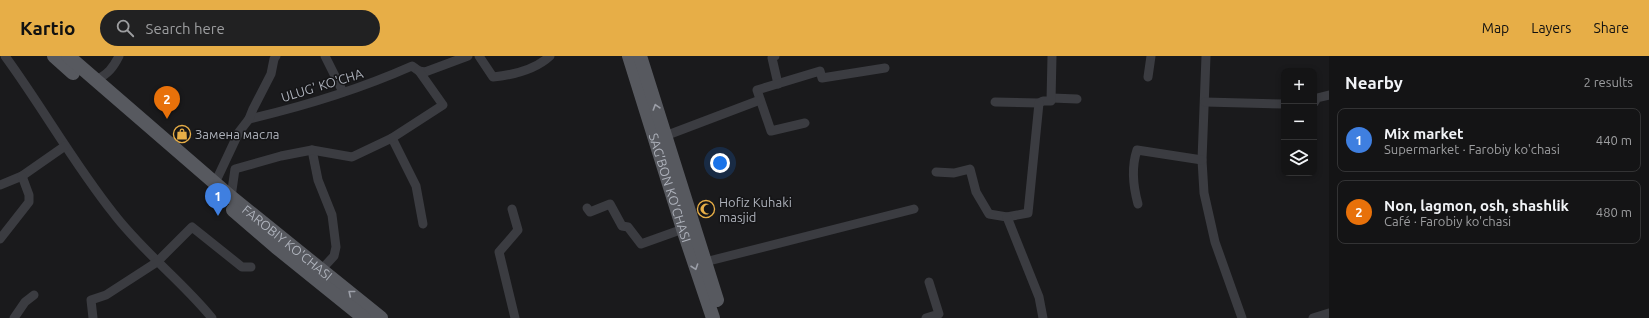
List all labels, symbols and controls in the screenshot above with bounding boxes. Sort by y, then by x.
search box [100,10,380,46]
text: Kartio [20,17,76,39]
icon: search [114,17,136,39]
text: Search here [146,20,225,37]
text: Map [1482,20,1509,36]
text: Layers [1531,20,1571,36]
text: Share [1593,20,1629,36]
street label: ULUG' KO'CHA [279,66,365,104]
map controls [1281,68,1317,176]
button: + [1281,68,1317,104]
text: Nearby [1345,73,1403,92]
text: 2 results [1583,75,1633,89]
pin: 2 [154,86,180,119]
one-way arrow [652,104,661,111]
button: − [1281,104,1317,140]
shop icon: Замена масла [172,124,192,144]
text: Mix market [1384,125,1464,142]
place label: Замена масла [195,127,280,141]
street label: SAG’BON KO’CHASI [647,131,694,244]
text: 1 [1355,133,1363,147]
text: 440 m [1596,133,1632,147]
button: layers [1281,140,1317,176]
text: Supermarket · Farobiy ko'chasi [1384,142,1560,156]
your location [710,153,730,173]
pin: 1 [205,183,231,216]
place label: Hofiz Kuhaki masjid [719,195,792,224]
text: Non, lagmon, osh, shashlik [1384,197,1569,214]
mosque icon: Hofiz Kuhaki masjid [696,199,716,219]
street label: FAROBIY KO'CHASI [240,202,335,283]
text: 2 [1355,205,1363,219]
text: 480 m [1596,205,1632,219]
text: Café · Farobiy ko'chasi [1384,214,1511,228]
one-way arrow [691,263,699,270]
one-way arrow [348,291,355,298]

